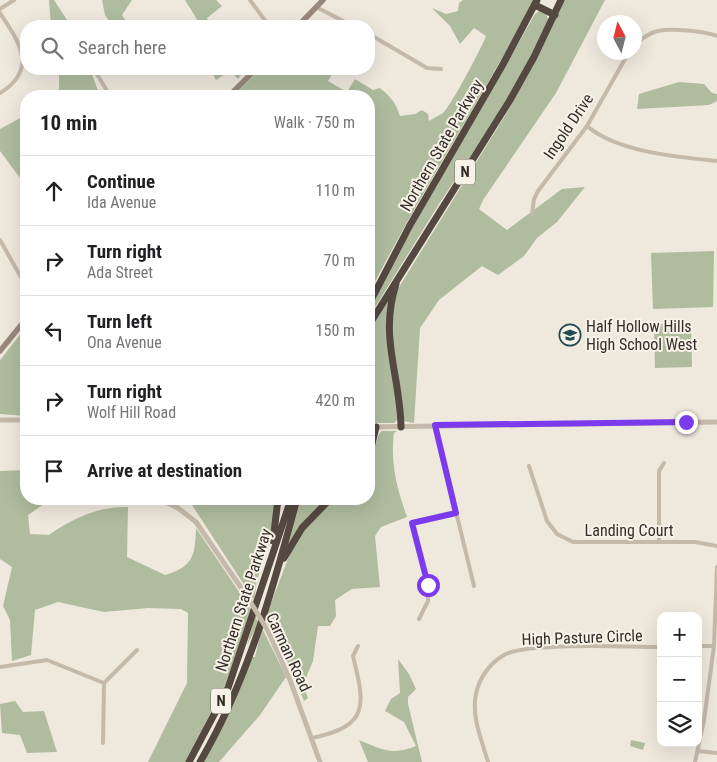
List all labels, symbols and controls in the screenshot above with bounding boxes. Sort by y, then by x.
north arrow [597,15,642,60]
search box [20,20,375,75]
icon: search [38,34,66,62]
text: Search here [78,36,166,59]
street label: Northern State Parkway [395,76,487,214]
street label: Ingold Drive [540,90,597,163]
text: 10 min [40,111,97,135]
text: Walk · 750 m [274,113,355,132]
road number: N [455,160,475,184]
text: Continue [87,170,155,193]
icon: ahead [40,177,68,205]
text: 110 m [316,181,355,200]
text: Ida Avenue [87,193,156,212]
text: Turn right [87,240,162,263]
icon: right [40,247,68,275]
text: 70 m [323,251,355,270]
text: Ada Street [87,263,153,282]
text: Turn left [87,310,152,333]
icon: left [40,317,68,345]
place label: Half Hollow Hills High School West [586,317,697,354]
text: 150 m [316,321,355,340]
school or university icon: Half Hollow Hills High School West [558,323,582,347]
text: Ona Avenue [87,333,162,352]
text: Turn right [87,380,162,403]
icon: right [40,387,68,415]
text: 420 m [316,391,355,410]
text: Wolf Hill Road [87,403,176,422]
route end [675,411,698,434]
icon: arrive [40,457,68,485]
text: Arrive at destination [87,459,242,482]
street label: Landing Court [585,521,674,540]
street label: Northern State Parkway [211,526,276,674]
route start [417,574,440,597]
street label: Carman Road [262,610,315,695]
map controls [657,612,702,747]
button: + [657,612,702,657]
street label: High Pasture Circle [521,626,643,649]
button: − [657,657,702,702]
road number: N [211,688,231,714]
button: layers [657,702,702,747]

